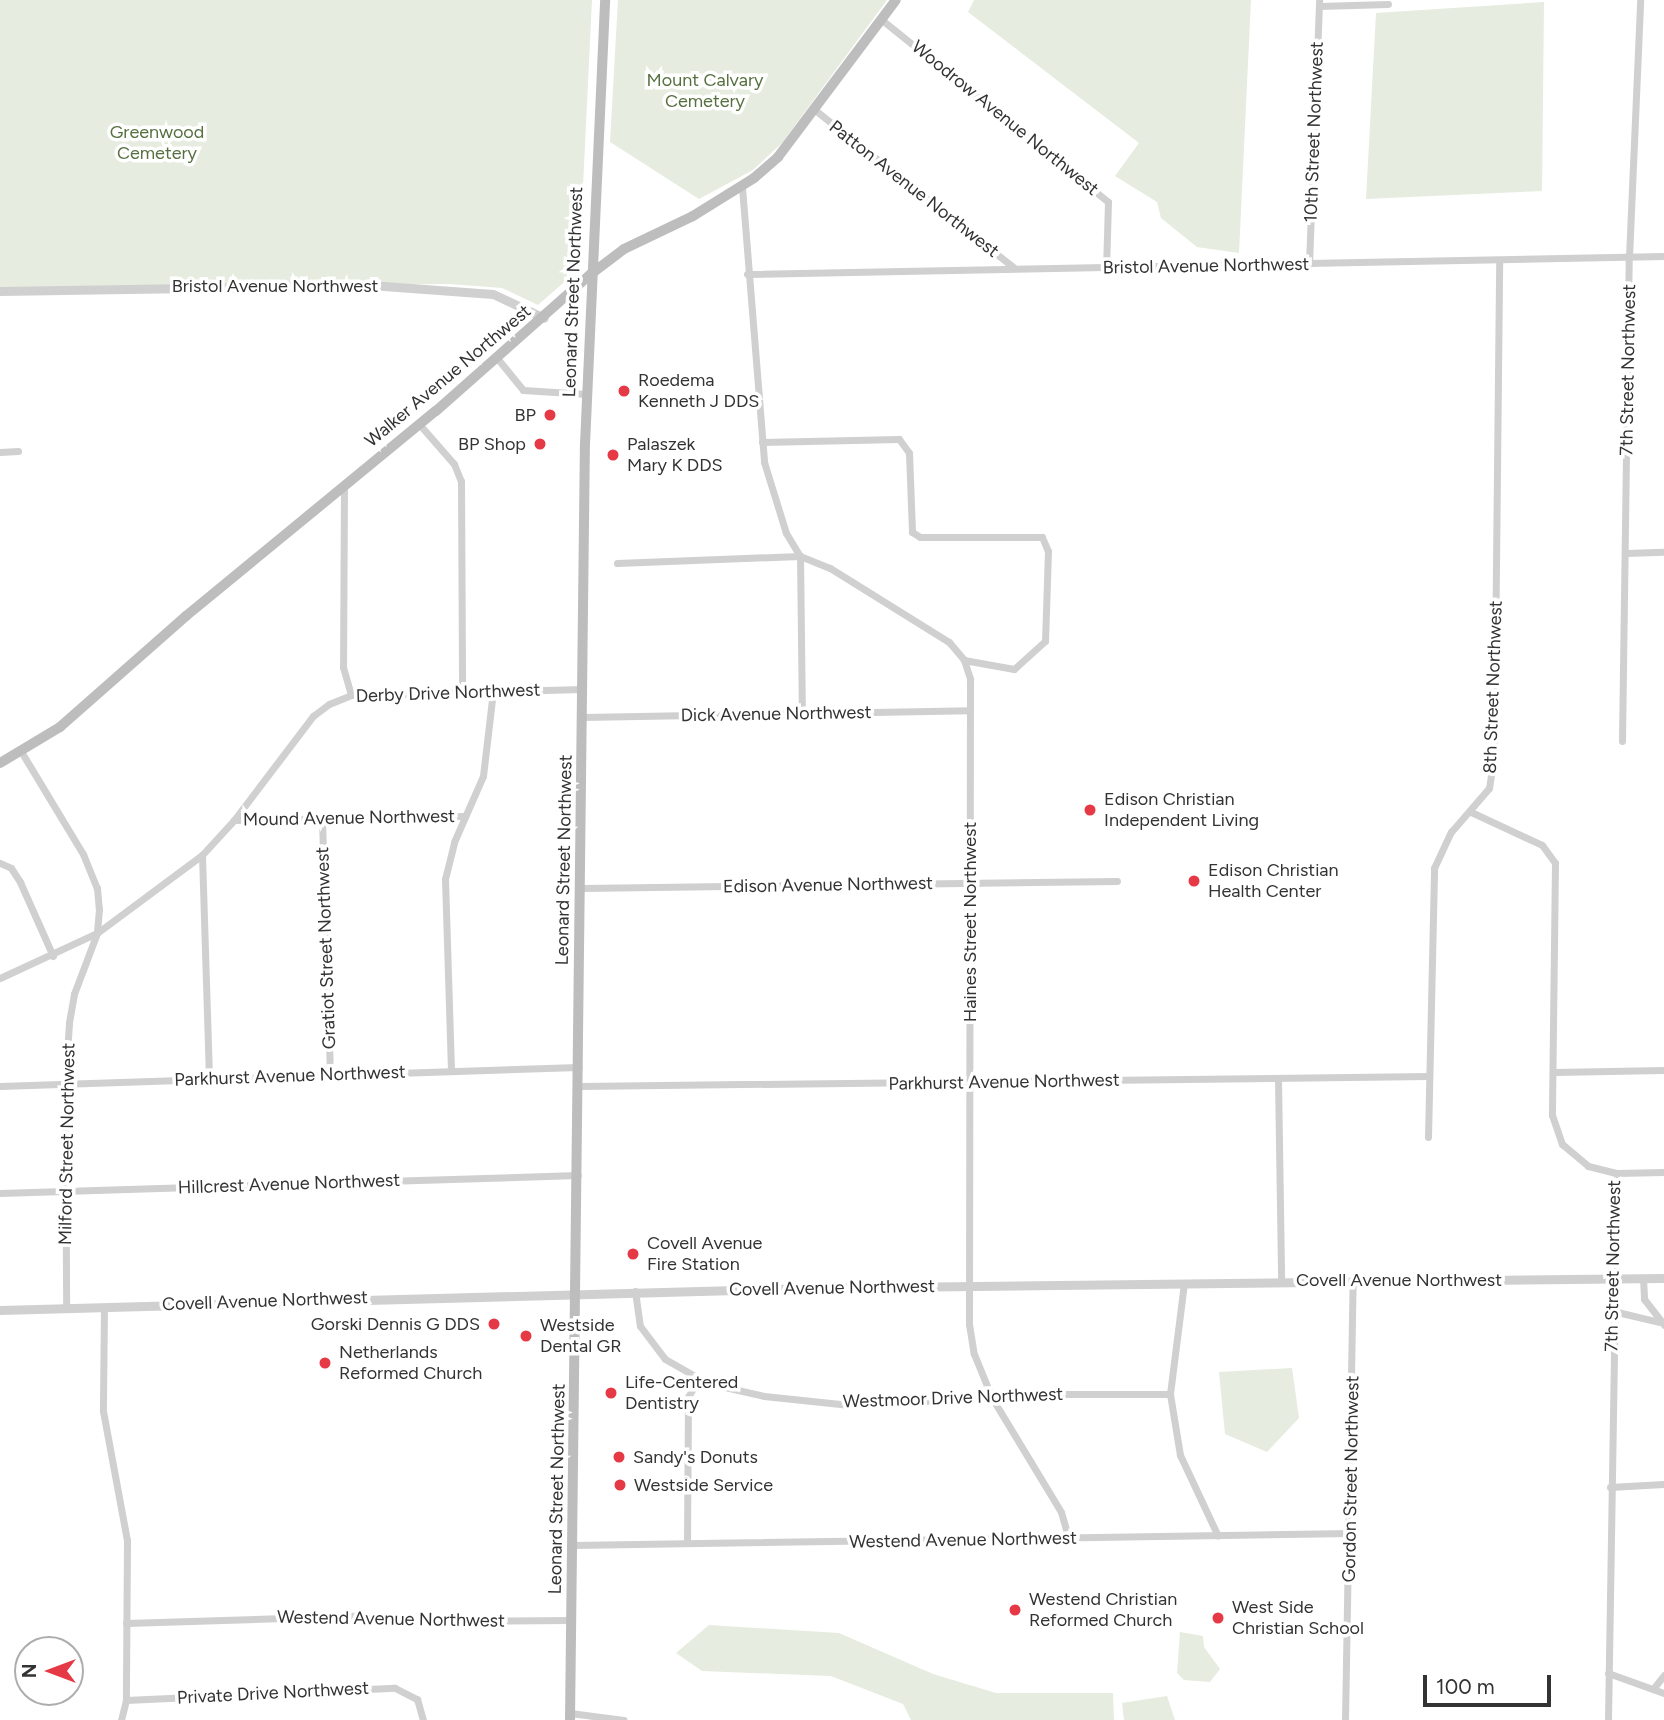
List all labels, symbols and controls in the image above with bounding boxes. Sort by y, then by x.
street label: Woodrow Avenue Northwest [907,36,1103,200]
street label: 10th Street Northwest [1300,41,1328,223]
park label: Mount Calvary Cemetery [646,70,764,112]
street label: Patton Avenue Northwest [825,116,1003,262]
park label: Greenwood Cemetery [110,122,204,164]
street label: Leonard Street Northwest [559,186,587,398]
street label: Bristol Avenue Northwest [1102,253,1310,279]
street label: Bristol Avenue Northwest [172,275,378,297]
street label: 7th Street Northwest [1616,284,1640,456]
street label: Walker Avenue Northwest [361,300,535,452]
place label: Roedema Kenneth J DDS [638,370,759,412]
marker: Roedema Kenneth J DDS [616,383,632,399]
place label: BP [515,404,536,426]
marker: BP [542,407,558,423]
place label: BP Shop [458,433,526,455]
place label: Palaszek Mary K DDS [627,434,723,476]
marker: BP Shop [532,436,548,452]
marker: Palaszek Mary K DDS [605,447,621,463]
street label: 8th Street Northwest [1479,600,1507,774]
street label: Derby Drive Northwest [355,679,541,707]
street label: Dick Avenue Northwest [680,702,872,726]
street label: Leonard Street Northwest [551,754,577,966]
place label: Edison Christian Independent Living [1104,789,1259,832]
marker: Edison Christian Independent Living [1082,802,1098,818]
street label: Mound Avenue Northwest [243,805,455,831]
street label: Haines Street Northwest [959,822,981,1022]
street label: Gratiot Street Northwest [312,846,340,1050]
place label: Edison Christian Health Center [1208,860,1339,903]
street label: Edison Avenue Northwest [723,872,933,898]
marker: Edison Christian Health Center [1186,873,1202,889]
street label: Milford Street Northwest [54,1043,80,1245]
street label: Parkhurst Avenue Northwest [174,1061,406,1091]
street label: Parkhurst Avenue Northwest [888,1069,1120,1095]
street label: Hillcrest Avenue Northwest [178,1169,400,1199]
street label: 7th Street Northwest [1601,1180,1625,1352]
place label: Covell Avenue Fire Station [647,1233,762,1276]
marker: Covell Avenue Fire Station [625,1246,641,1262]
street label: Covell Avenue Northwest [1296,1269,1502,1291]
street label: Covell Avenue Northwest [729,1275,935,1301]
street label: Covell Avenue Northwest [162,1287,368,1315]
place label: Gorski Dennis G DDS [311,1313,480,1335]
place label: Westside Dental GR [540,1315,622,1358]
marker: Gorski Dennis G DDS [486,1316,502,1332]
marker: Westside Dental GR [518,1328,534,1344]
place label: Netherlands Reformed Church [339,1342,482,1384]
marker: Netherlands Reformed Church [317,1355,333,1371]
place label: Life-Centered Dentistry [625,1372,738,1414]
street label: Gordon Street Northwest [1338,1376,1364,1582]
street label: Leonard Street Northwest [544,1383,570,1595]
street label: Westmoor Drive Northwest [842,1383,1064,1413]
marker: Life-Centered Dentistry [603,1385,619,1401]
place label: Sandy's Donuts [633,1446,758,1468]
marker: Sandy's Donuts [611,1449,627,1465]
place label: Westside Service [634,1474,773,1496]
marker: Westside Service [612,1477,628,1493]
street label: Westend Avenue Northwest [849,1527,1077,1553]
place label: Westend Christian Reformed Church [1029,1589,1177,1632]
place label: West Side Christian School [1232,1597,1364,1640]
marker: Westend Christian Reformed Church [1007,1602,1023,1618]
street label: Westend Avenue Northwest [277,1606,505,1632]
marker: West Side Christian School [1210,1610,1226,1626]
north arrow [14,1636,84,1706]
scale bar [1426,1660,1554,1704]
text: N [18,1664,41,1678]
text: 100 m [1436,1674,1495,1699]
street label: Private Drive Northwest [177,1677,369,1709]

